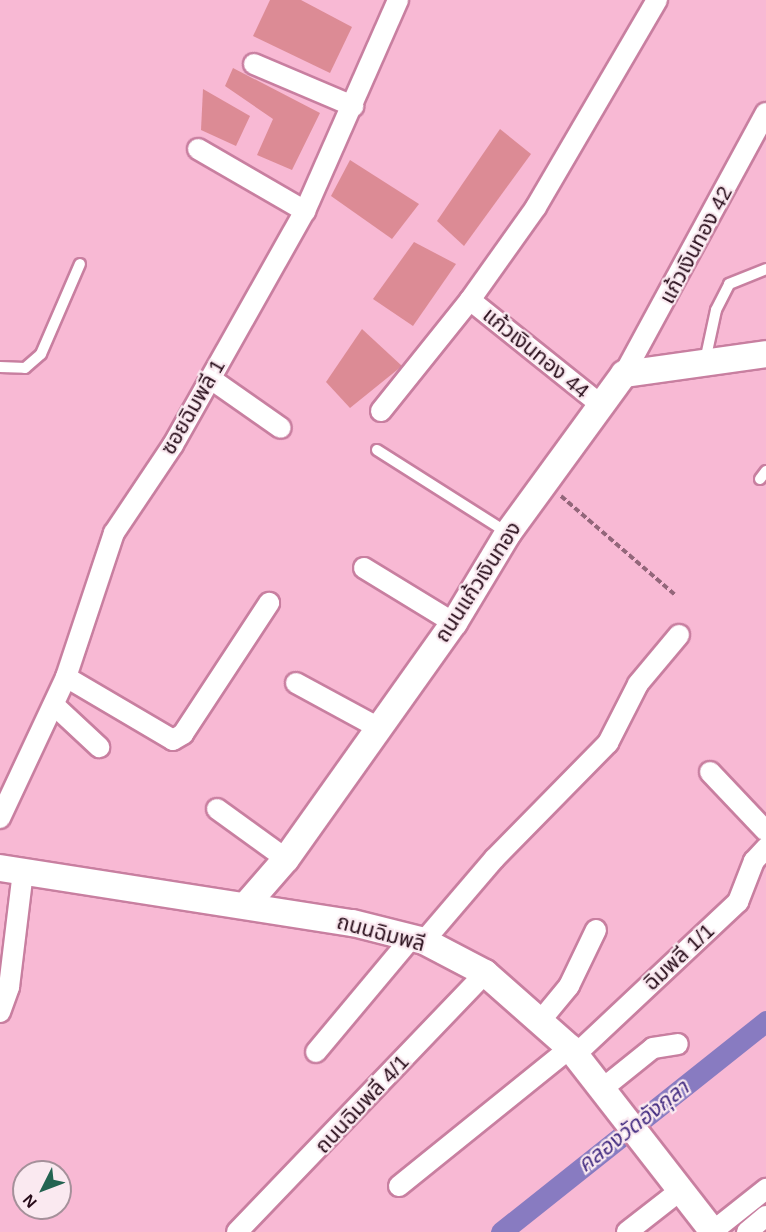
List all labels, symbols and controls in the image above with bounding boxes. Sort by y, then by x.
street label: แก้วเงินทอง 42 [654,182,738,308]
street label: แก้วเงินทอง 44 [478,302,594,404]
street label: ซอยฉิมพลี 1 [156,355,230,459]
street label: ถนนแก้วเงินทอง [430,517,526,647]
street label: ถนนฉิมพลี [334,909,428,957]
street label: ฉิมพลี 1/1 [639,918,719,996]
street label: ถนนฉิมพลี 4/1 [310,1049,414,1159]
water label: คลองวัดอังกุลา [572,1074,694,1178]
north arrow [12,1160,72,1220]
text: N [20,1191,40,1211]

